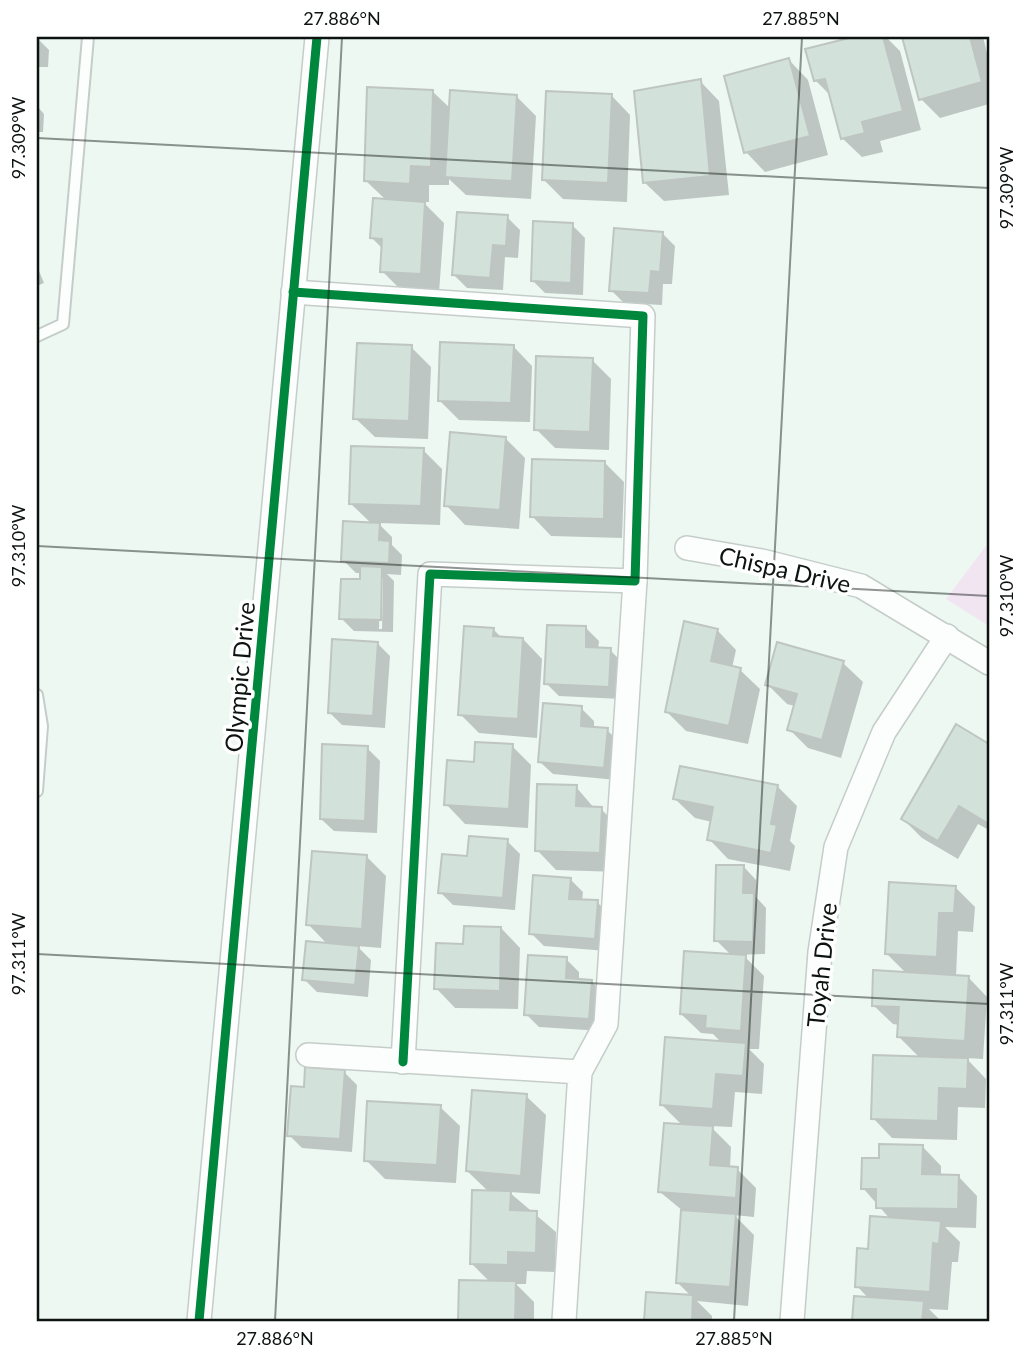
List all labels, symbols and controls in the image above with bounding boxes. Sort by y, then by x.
text: 27.886°N [303,7,381,29]
text: 27.885°N [762,7,840,29]
text: 97.309°W [7,96,29,179]
text: 97.309°W [995,146,1017,229]
text: 97.310°W [7,504,29,587]
street label: Chispa Drive [716,540,854,598]
text: 97.310°W [995,554,1017,637]
street label: Olympic Drive [218,601,260,753]
street label: Toyah Drive [800,901,842,1029]
text: 97.311°W [7,912,29,995]
text: 97.311°W [995,962,1017,1045]
text: 27.886°N [236,1327,314,1349]
text: 27.885°N [695,1327,773,1349]

